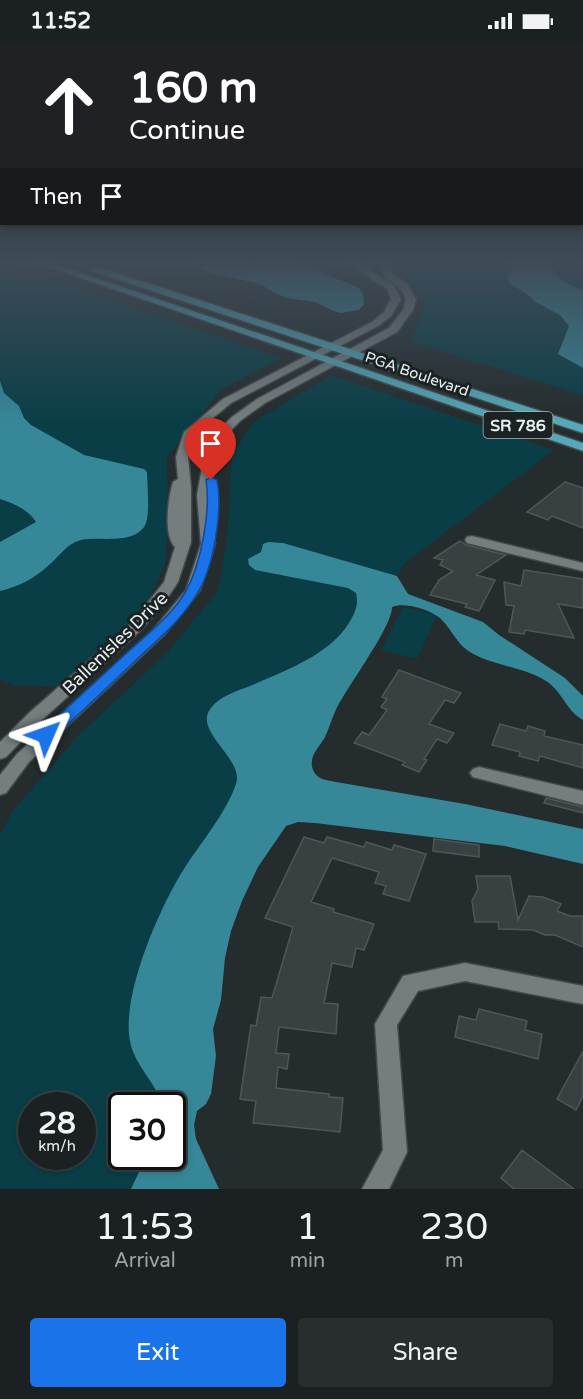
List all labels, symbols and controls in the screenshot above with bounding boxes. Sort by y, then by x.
text: 11:52 [30,8,91,34]
text: 160 m [129,63,258,114]
icon: ahead [30,66,108,144]
text: Continue [129,114,245,147]
icon: arrive [95,180,128,213]
text: Then [30,184,83,210]
street label: PGA Boulevard [363,348,471,400]
road number: SR 786 [484,412,552,438]
pin [185,418,236,480]
icon: arrive [194,427,227,460]
street label: Ballenisles Drive [58,587,172,699]
position arrow [14,703,78,767]
speed limit sign: 30 [108,1092,186,1170]
text: 28 [38,1105,76,1142]
text: km/h [38,1137,76,1155]
text: 11:53 [95,1206,195,1249]
text: 1 [296,1206,319,1249]
text: 230 [420,1206,488,1249]
text: Arrival [114,1249,176,1273]
text: min [290,1249,325,1273]
text: m [445,1249,463,1273]
button: Exit [30,1318,286,1387]
button: Share [298,1318,553,1387]

